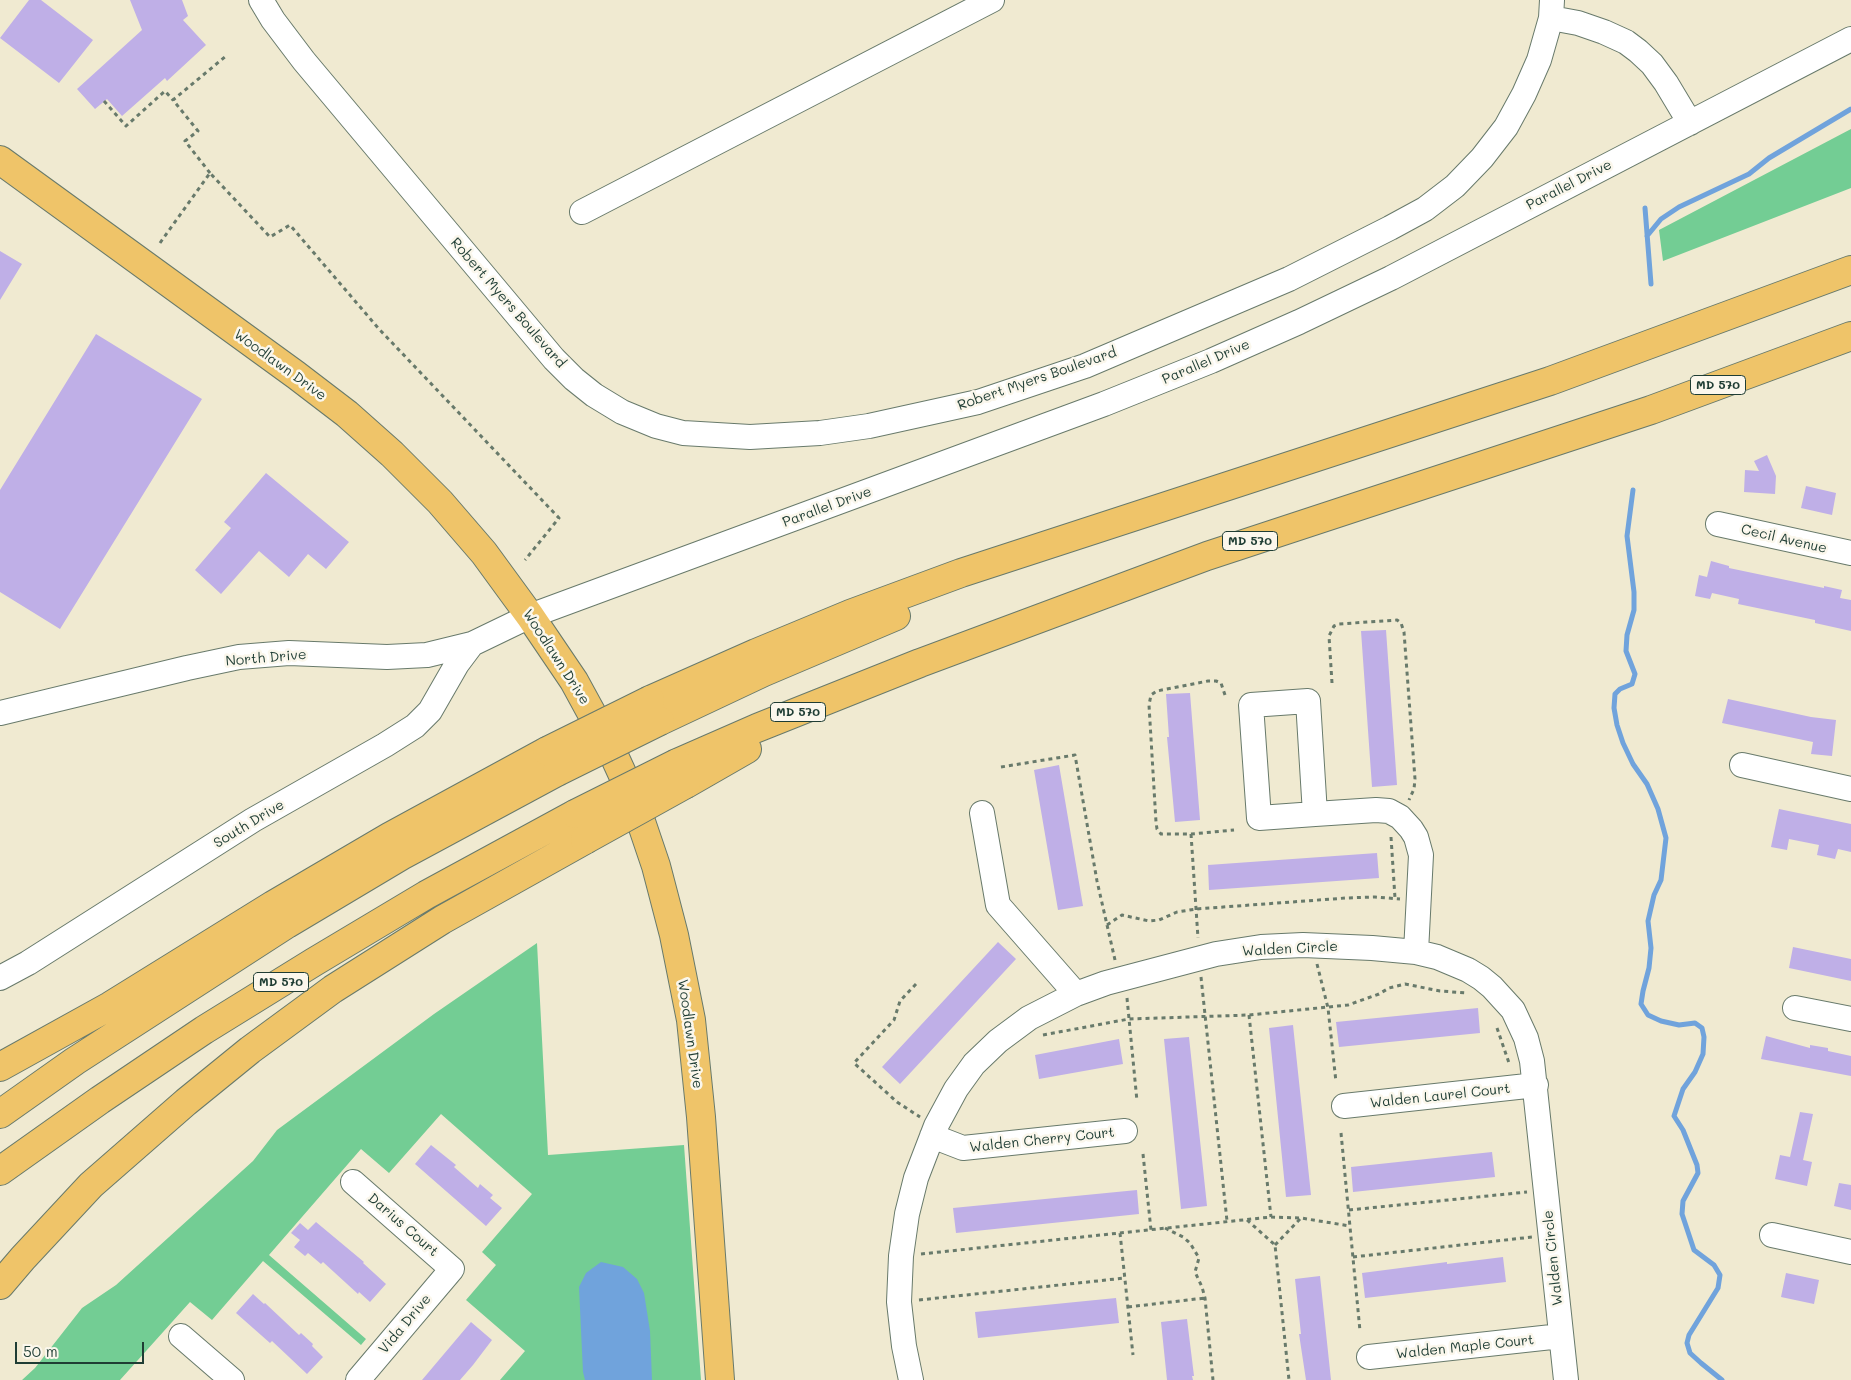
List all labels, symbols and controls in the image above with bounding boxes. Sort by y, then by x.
street label: Parallel Drive [1523,156,1615,214]
street label: Robert Myers Boulevard [447,235,569,371]
street label: Woodlawn Drive [231,326,329,404]
street label: Parallel Drive [1160,336,1252,388]
street label: Robert Myers Boulevard [955,344,1119,414]
road number: MD 570 [1690,376,1746,394]
street label: Parallel Drive [780,483,874,531]
street label: Cecil Avenue [1739,521,1829,557]
road number: MD 570 [1222,532,1278,550]
street label: Woodlawn Drive [519,606,593,708]
street label: North Drive [225,646,307,670]
road number: MD 570 [770,702,826,722]
street label: South Drive [211,796,287,852]
street label: Walden Circle [1242,938,1338,960]
road number: MD 570 [254,972,308,992]
street label: Woodlawn Drive [674,978,706,1090]
street label: Walden Laurel Court [1369,1080,1511,1112]
street label: Walden Cherry Court [969,1124,1115,1156]
street label: Darius Court [364,1190,442,1260]
street label: Walden Circle [1540,1209,1566,1307]
street label: Vida Drive [375,1291,435,1357]
street label: Walden Maple Court [1395,1331,1535,1363]
scale bar [18,1332,146,1364]
text: 50 m [23,1341,58,1361]

